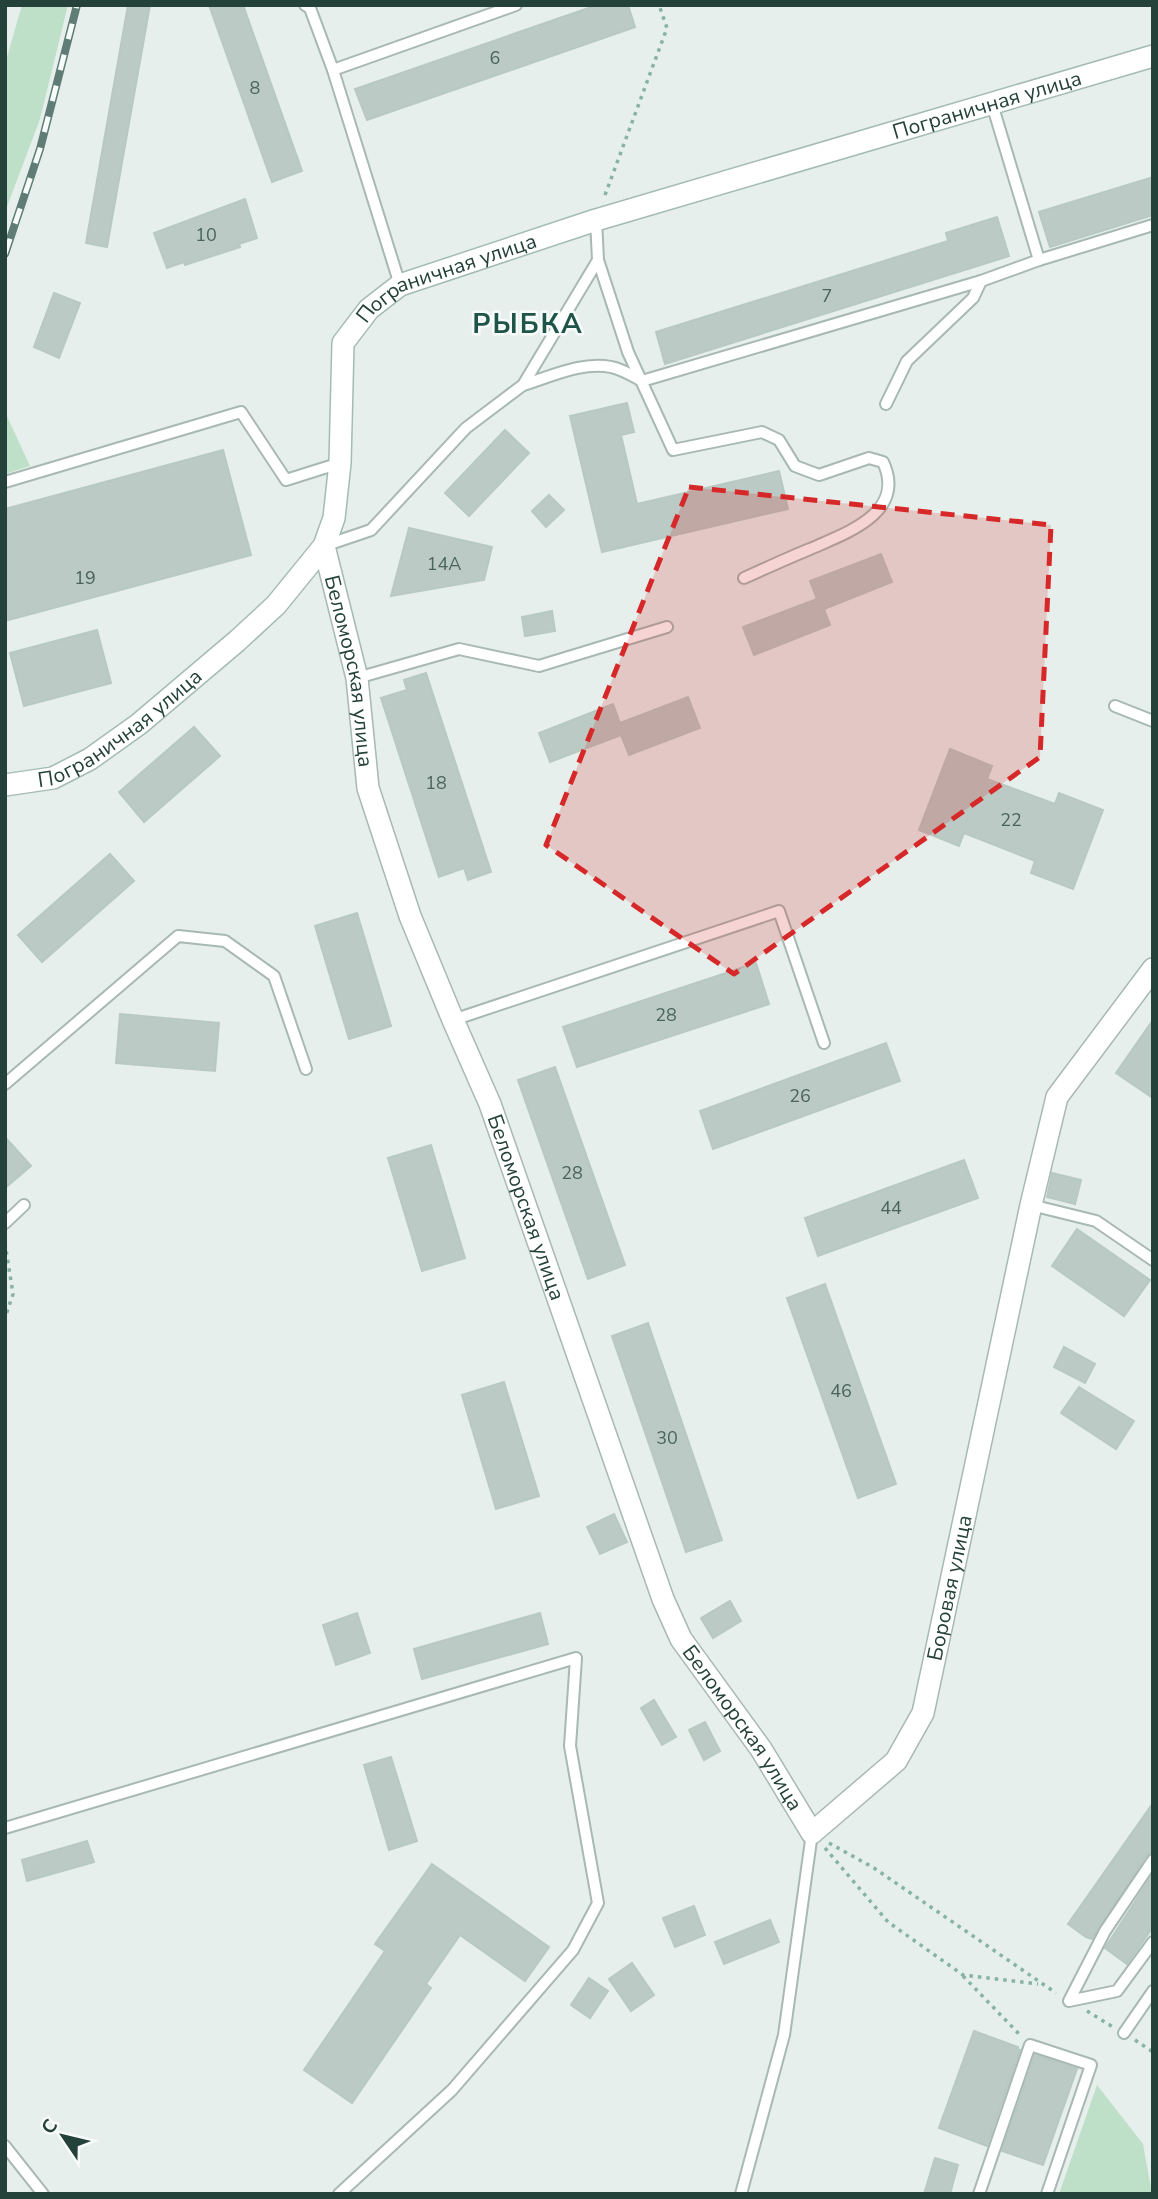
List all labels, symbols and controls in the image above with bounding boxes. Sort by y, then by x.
house number: 6 [490,46,500,70]
street label: Пограничная улица [889,64,1085,146]
house number: 8 [250,76,260,100]
house number: 10 [195,223,217,247]
street label: Пограничная улица [350,227,540,328]
house number: 7 [822,284,832,308]
district label: РЫБКА [472,305,584,343]
house number: 14А [427,552,461,576]
house number: 19 [74,566,96,590]
street label: Беломорская улица [318,572,380,768]
street label: Пограничная улица [36,663,208,794]
house number: 18 [425,771,447,795]
house number: 22 [1000,808,1022,832]
house number: 28 [655,1003,677,1027]
house number: 26 [789,1084,811,1108]
street label: Беломорская улица [481,1111,571,1304]
house number: 28 [561,1161,583,1185]
house number: 44 [880,1196,902,1220]
house number: 46 [830,1379,852,1403]
house number: 30 [656,1426,678,1450]
street label: Боровая улица [921,1512,979,1663]
street label: Беломорская улица [676,1639,809,1816]
north arrow [28,2101,98,2171]
text: С [36,2114,64,2140]

